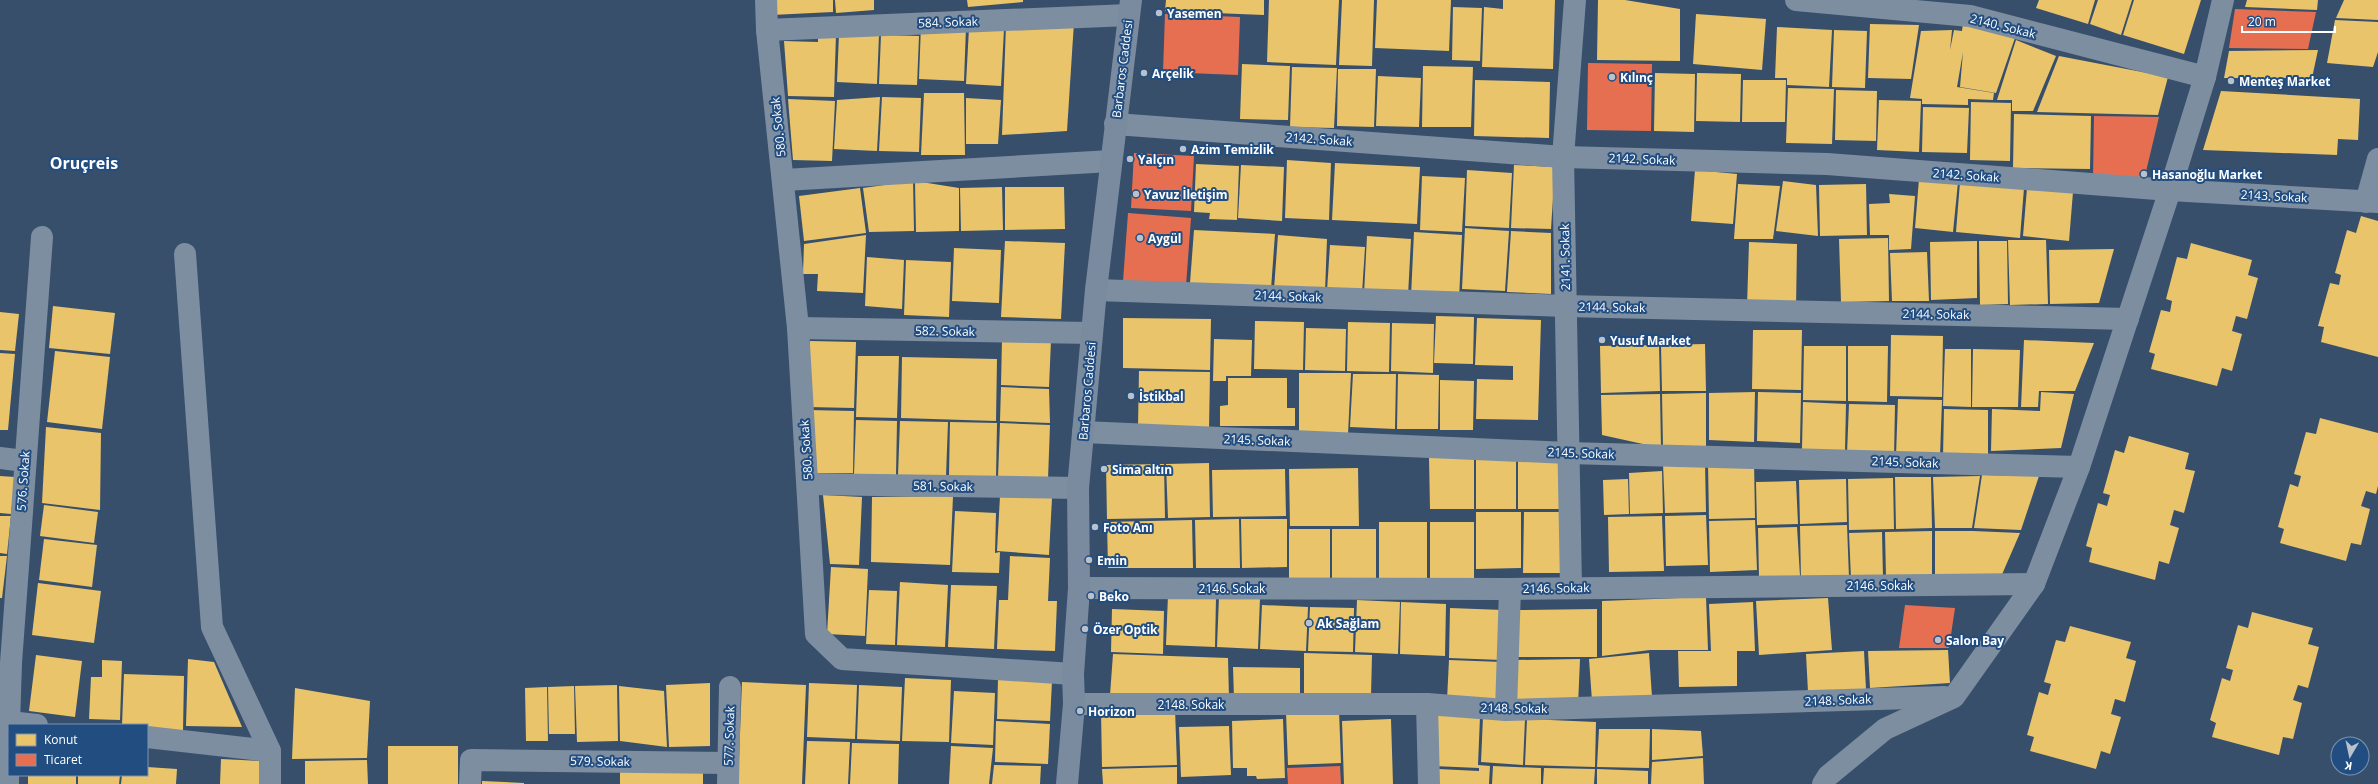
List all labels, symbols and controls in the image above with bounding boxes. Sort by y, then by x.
place label: Yasemen [1167,5,1222,22]
marker: Yasemen [1154,8,1164,18]
scale bar [2242,8,2335,34]
street label: 2140. Sokak [1969,10,2038,42]
street label: 584. Sokak [918,12,979,32]
text: 20 m [2248,13,2276,30]
street label: Barbaros Caddesi [1108,19,1136,119]
place label: Arçelik [1152,65,1194,82]
marker: Arçelik [1139,68,1149,78]
place label: Kılınç [1620,69,1653,86]
marker: Kılınç [1607,72,1617,82]
place label: Menteş Market [2239,73,2330,90]
marker: Menteş Market [2226,76,2236,86]
street label: 580. Sokak [766,96,790,158]
street label: 2142. Sokak [1285,128,1354,150]
place label: Azim Temizlik [1191,141,1274,158]
marker: Azim Temizlik [1178,144,1188,154]
street label: 2142. Sokak [1608,149,1676,169]
place label: Yalçın [1138,151,1174,168]
district label: Oruçreis [50,152,118,174]
marker: Yalçın [1125,154,1135,164]
street label: 2142. Sokak [1932,164,2001,186]
place label: Hasanoğlu Market [2152,166,2262,183]
marker: Hasanoğlu Market [2139,169,2149,179]
place label: Yavuz İletişim [1144,186,1227,203]
street label: 2143. Sokak [2240,186,2308,206]
marker: Yavuz İletişim [1131,189,1141,199]
street label: 2141. Sokak [1556,223,1574,291]
place label: Aygül [1148,230,1181,247]
marker: Aygül [1135,233,1145,243]
street label: 2144. Sokak [1254,286,1322,306]
street label: 2144. Sokak [1578,298,1646,316]
street label: 2144. Sokak [1902,305,1970,323]
street label: 582. Sokak [915,322,976,340]
place label: Yusuf Market [1610,332,1691,349]
marker: Yusuf Market [1597,335,1607,345]
street label: Barbaros Caddesi [1074,341,1100,441]
place label: İstikbal [1139,388,1184,405]
marker: İstikbal [1126,391,1136,401]
street label: 580. Sokak [795,419,817,480]
street label: 2145. Sokak [1223,430,1291,450]
street label: 2145. Sokak [1547,443,1615,463]
street label: 576. Sokak [12,450,34,511]
street label: 2145. Sokak [1871,452,1939,472]
place label: Sima altın [1112,461,1172,478]
marker: Sima altın [1099,464,1109,474]
street label: 581. Sokak [913,477,974,495]
place label: Foto Anı [1103,519,1153,536]
marker: Foto Anı [1090,522,1100,532]
place label: Emin [1097,552,1127,569]
marker: Emin [1084,555,1094,565]
street label: 2146. Sokak [1847,577,1914,594]
street label: 2146. Sokak [1522,579,1590,597]
street label: 2146. Sokak [1199,580,1266,597]
place label: Beko [1099,588,1129,605]
marker: Beko [1086,591,1096,601]
place label: Ak Sağlam [1317,615,1379,632]
marker: Ak Sağlam [1304,618,1314,628]
place label: Özer Optik [1093,621,1158,638]
marker: Özer Optik [1080,624,1090,634]
place label: Salon Bay [1946,632,2004,649]
marker: Salon Bay [1933,635,1943,645]
street label: 2148. Sokak [1804,690,1872,710]
street label: 2148. Sokak [1158,696,1225,713]
street label: 2148. Sokak [1480,699,1548,717]
place label: Horizon [1088,703,1135,720]
street label: 577. Sokak [719,705,739,766]
marker: Horizon [1075,706,1085,716]
legend [8,724,148,776]
text: Konut [44,731,78,748]
north arrow [2330,736,2370,776]
text: Ticaret [44,751,82,768]
street label: 579. Sokak [570,752,631,770]
text: K [2343,758,2353,774]

